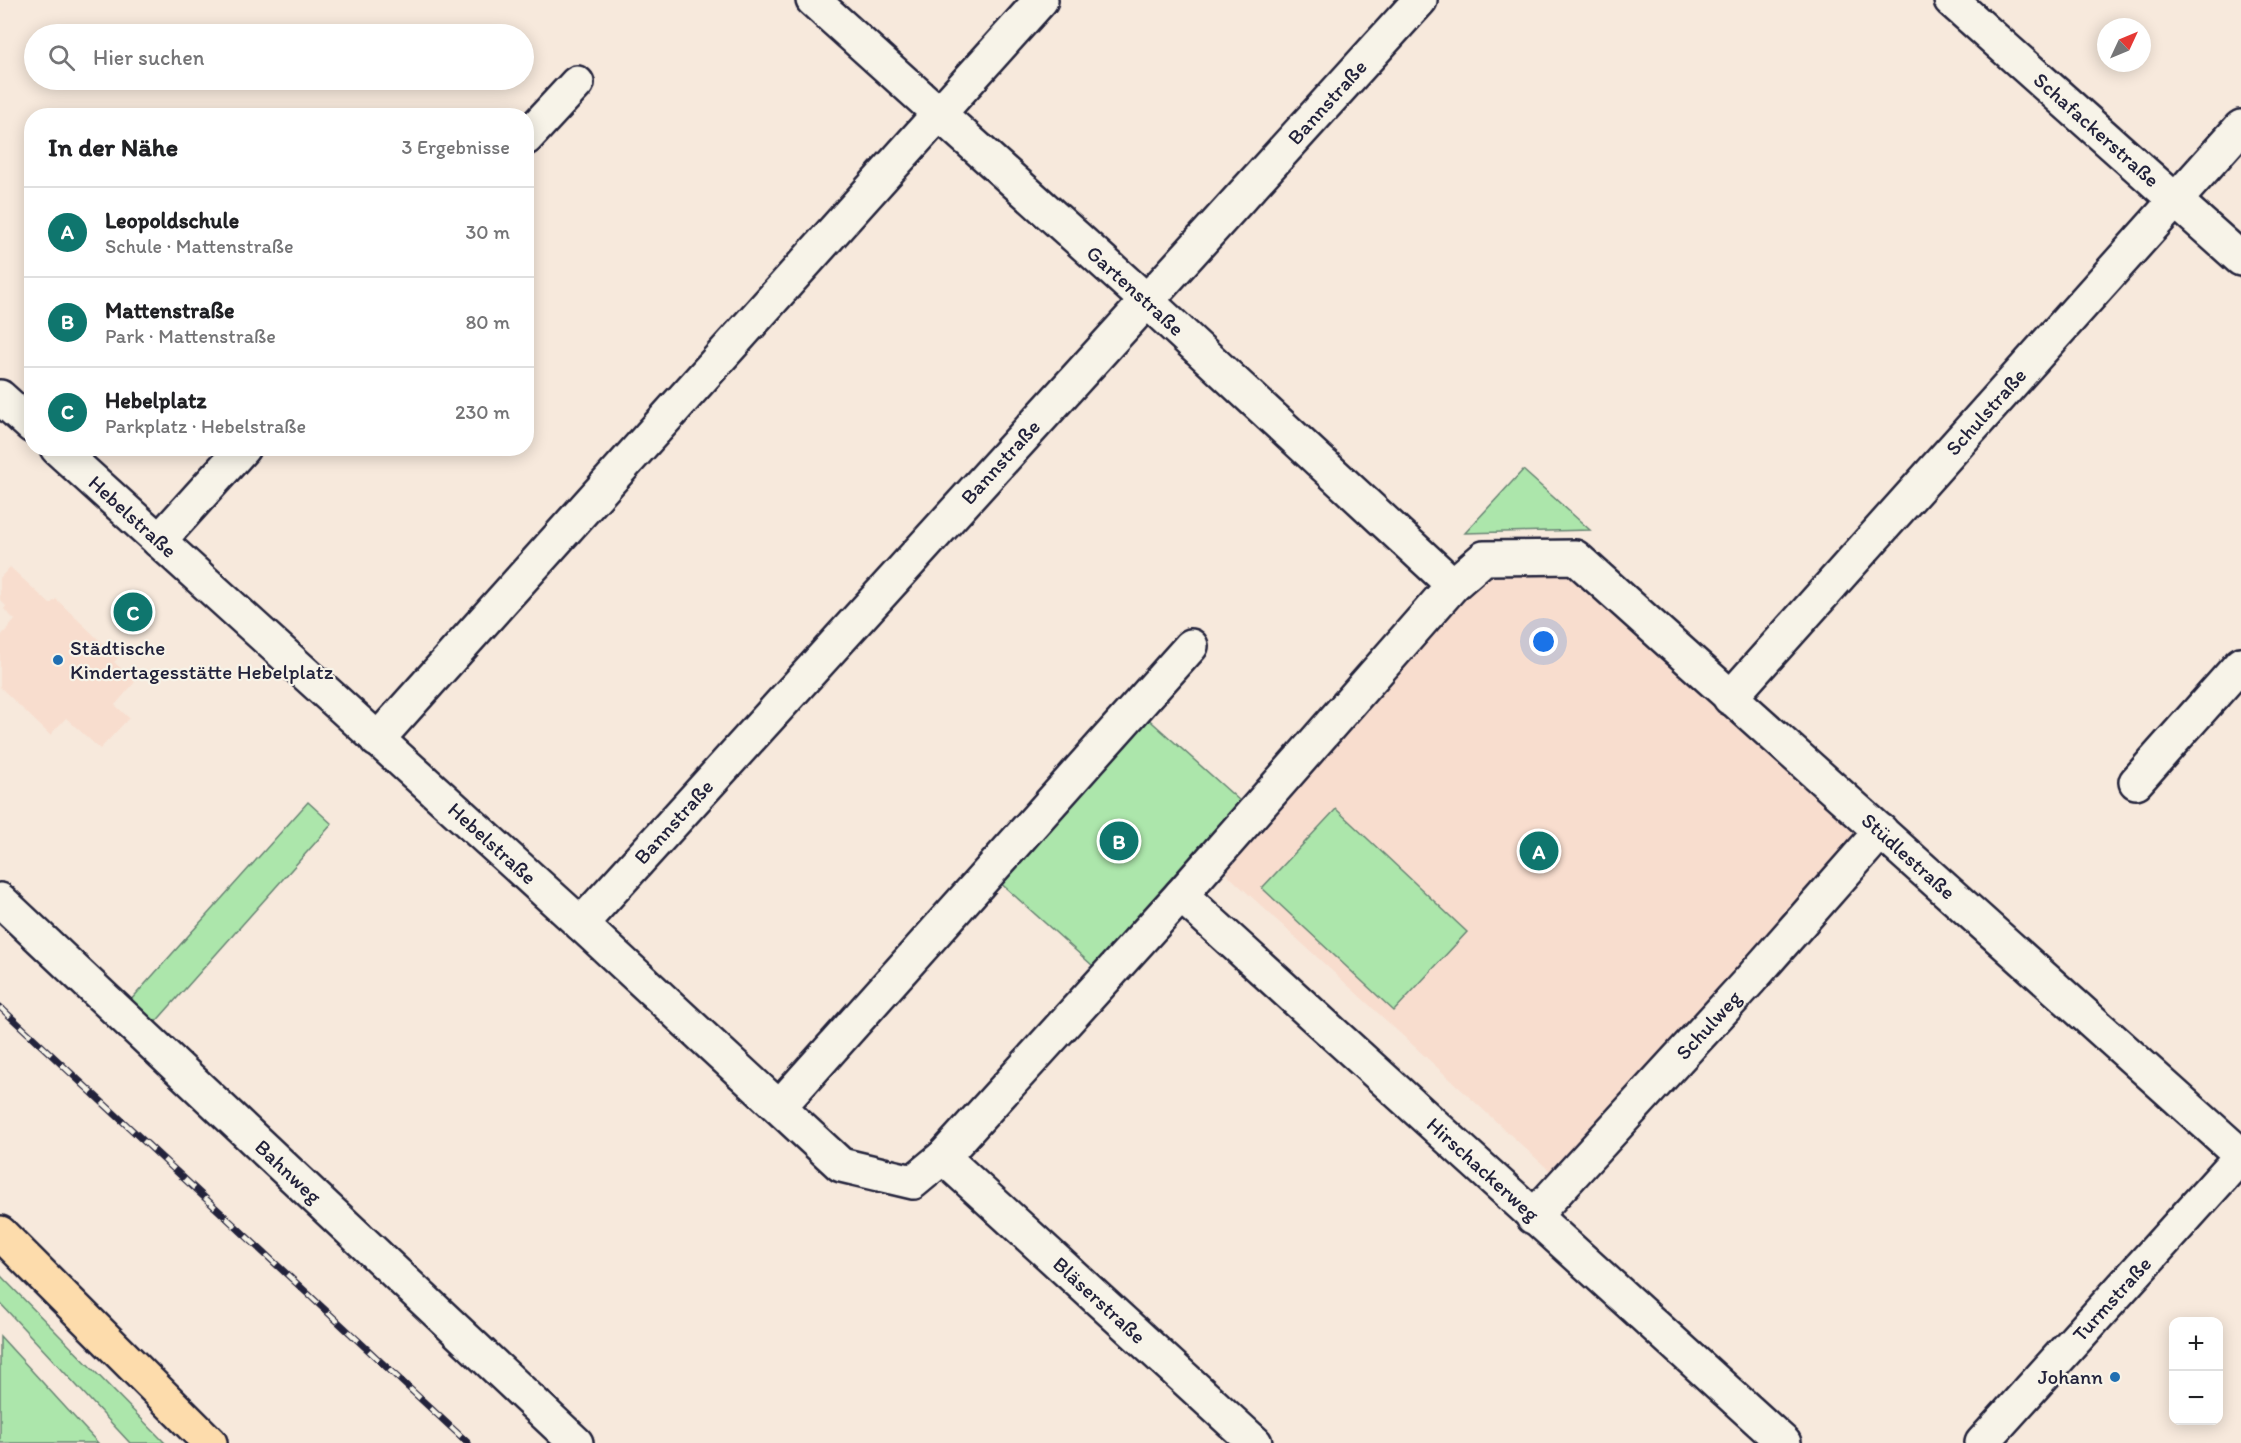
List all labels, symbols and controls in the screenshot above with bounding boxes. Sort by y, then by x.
north arrow [2097,18,2151,72]
search box [24,24,534,90]
icon: search [45,41,78,74]
text: Hier suchen [93,44,204,71]
street label: Bannstraße [1282,54,1372,150]
street label: Schafackerstraße [2029,67,2165,192]
text: In der Nähe [48,131,178,163]
text: 3 Ergebnisse [402,135,510,159]
text: Leopoldschule [105,207,239,234]
text: A [61,220,74,244]
text: 30 m [465,220,510,244]
text: Schule · Mattenstraße [105,234,294,258]
street label: Gartenstraße [1082,240,1189,341]
text: Mattenstraße [105,297,235,324]
text: B [61,310,74,334]
text: 80 m [465,310,510,334]
text: Park · Mattenstraße [105,324,276,348]
street label: Schulstraße [1940,363,2031,460]
text: Hebelplatz [105,387,207,414]
text: C [61,400,74,424]
text: 230 m [455,400,510,424]
text: Parkplatz · Hebelstraße [105,414,306,438]
street label: Bannstraße [955,414,1045,509]
street label: Hebelstraße [84,470,182,563]
pin: C [114,590,152,634]
your location [1529,627,1558,656]
place label: Städtische Kindertagesstätte Hebelplatz [70,635,334,684]
marker: Städtische Kindertagesstätte Hebelplatz [51,653,65,667]
street label: Bannstraße [628,774,718,869]
street label: Hebelstraße [443,797,542,889]
street label: Stüdlestraße [1857,807,1961,905]
pin: B [1100,818,1138,864]
pin: A [1520,828,1558,874]
street label: Schulweg [1670,985,1746,1065]
street label: Hirschackerweg [1422,1112,1545,1227]
street label: Bahnweg [250,1134,327,1209]
street label: Bläserstraße [1048,1251,1151,1349]
street label: Turmstraße [2067,1251,2156,1346]
map controls [2169,1317,2223,1425]
button: + [2169,1317,2223,1371]
place label: Johann [2038,1364,2103,1389]
marker: Johann [2108,1370,2122,1384]
button: − [2169,1371,2223,1425]

